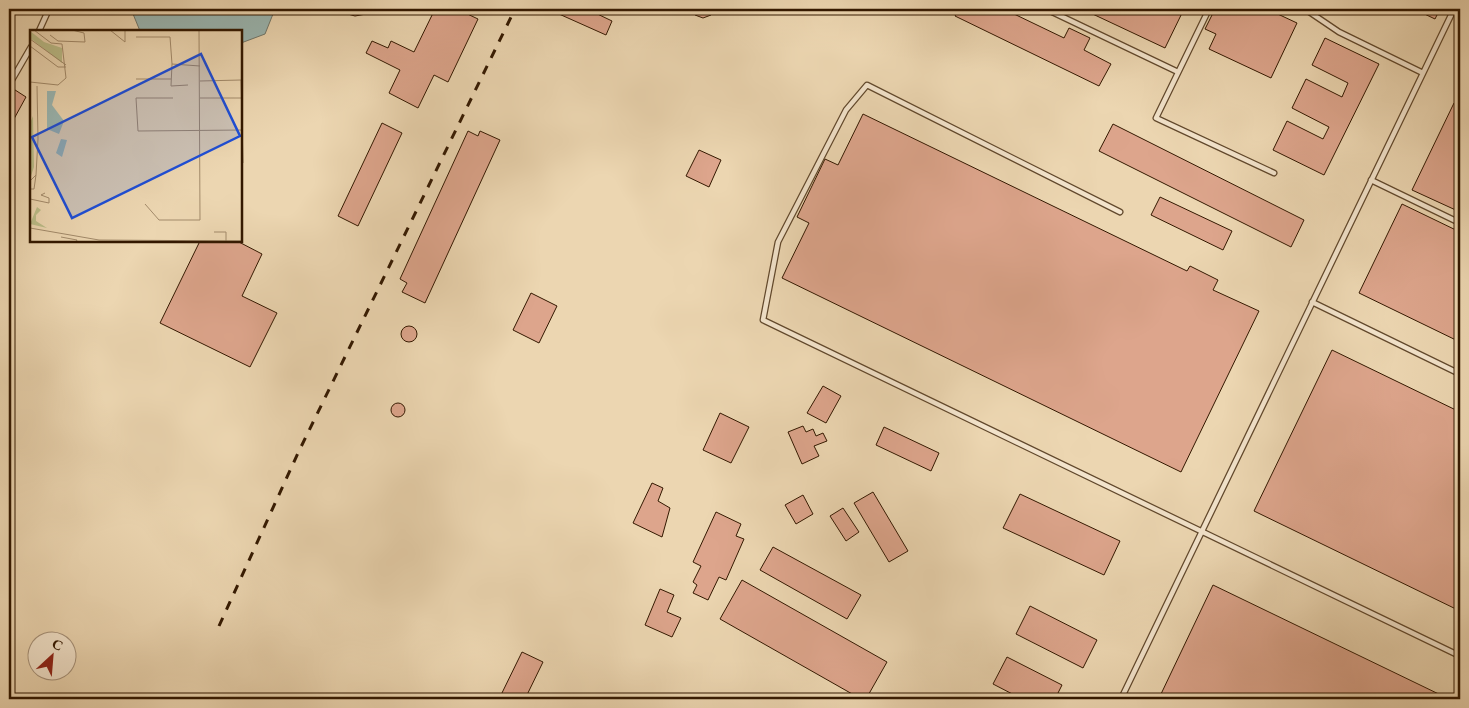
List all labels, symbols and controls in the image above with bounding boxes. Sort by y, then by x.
inset map [30,30,242,242]
north arrow [28,630,78,680]
text: С [49,634,66,655]

